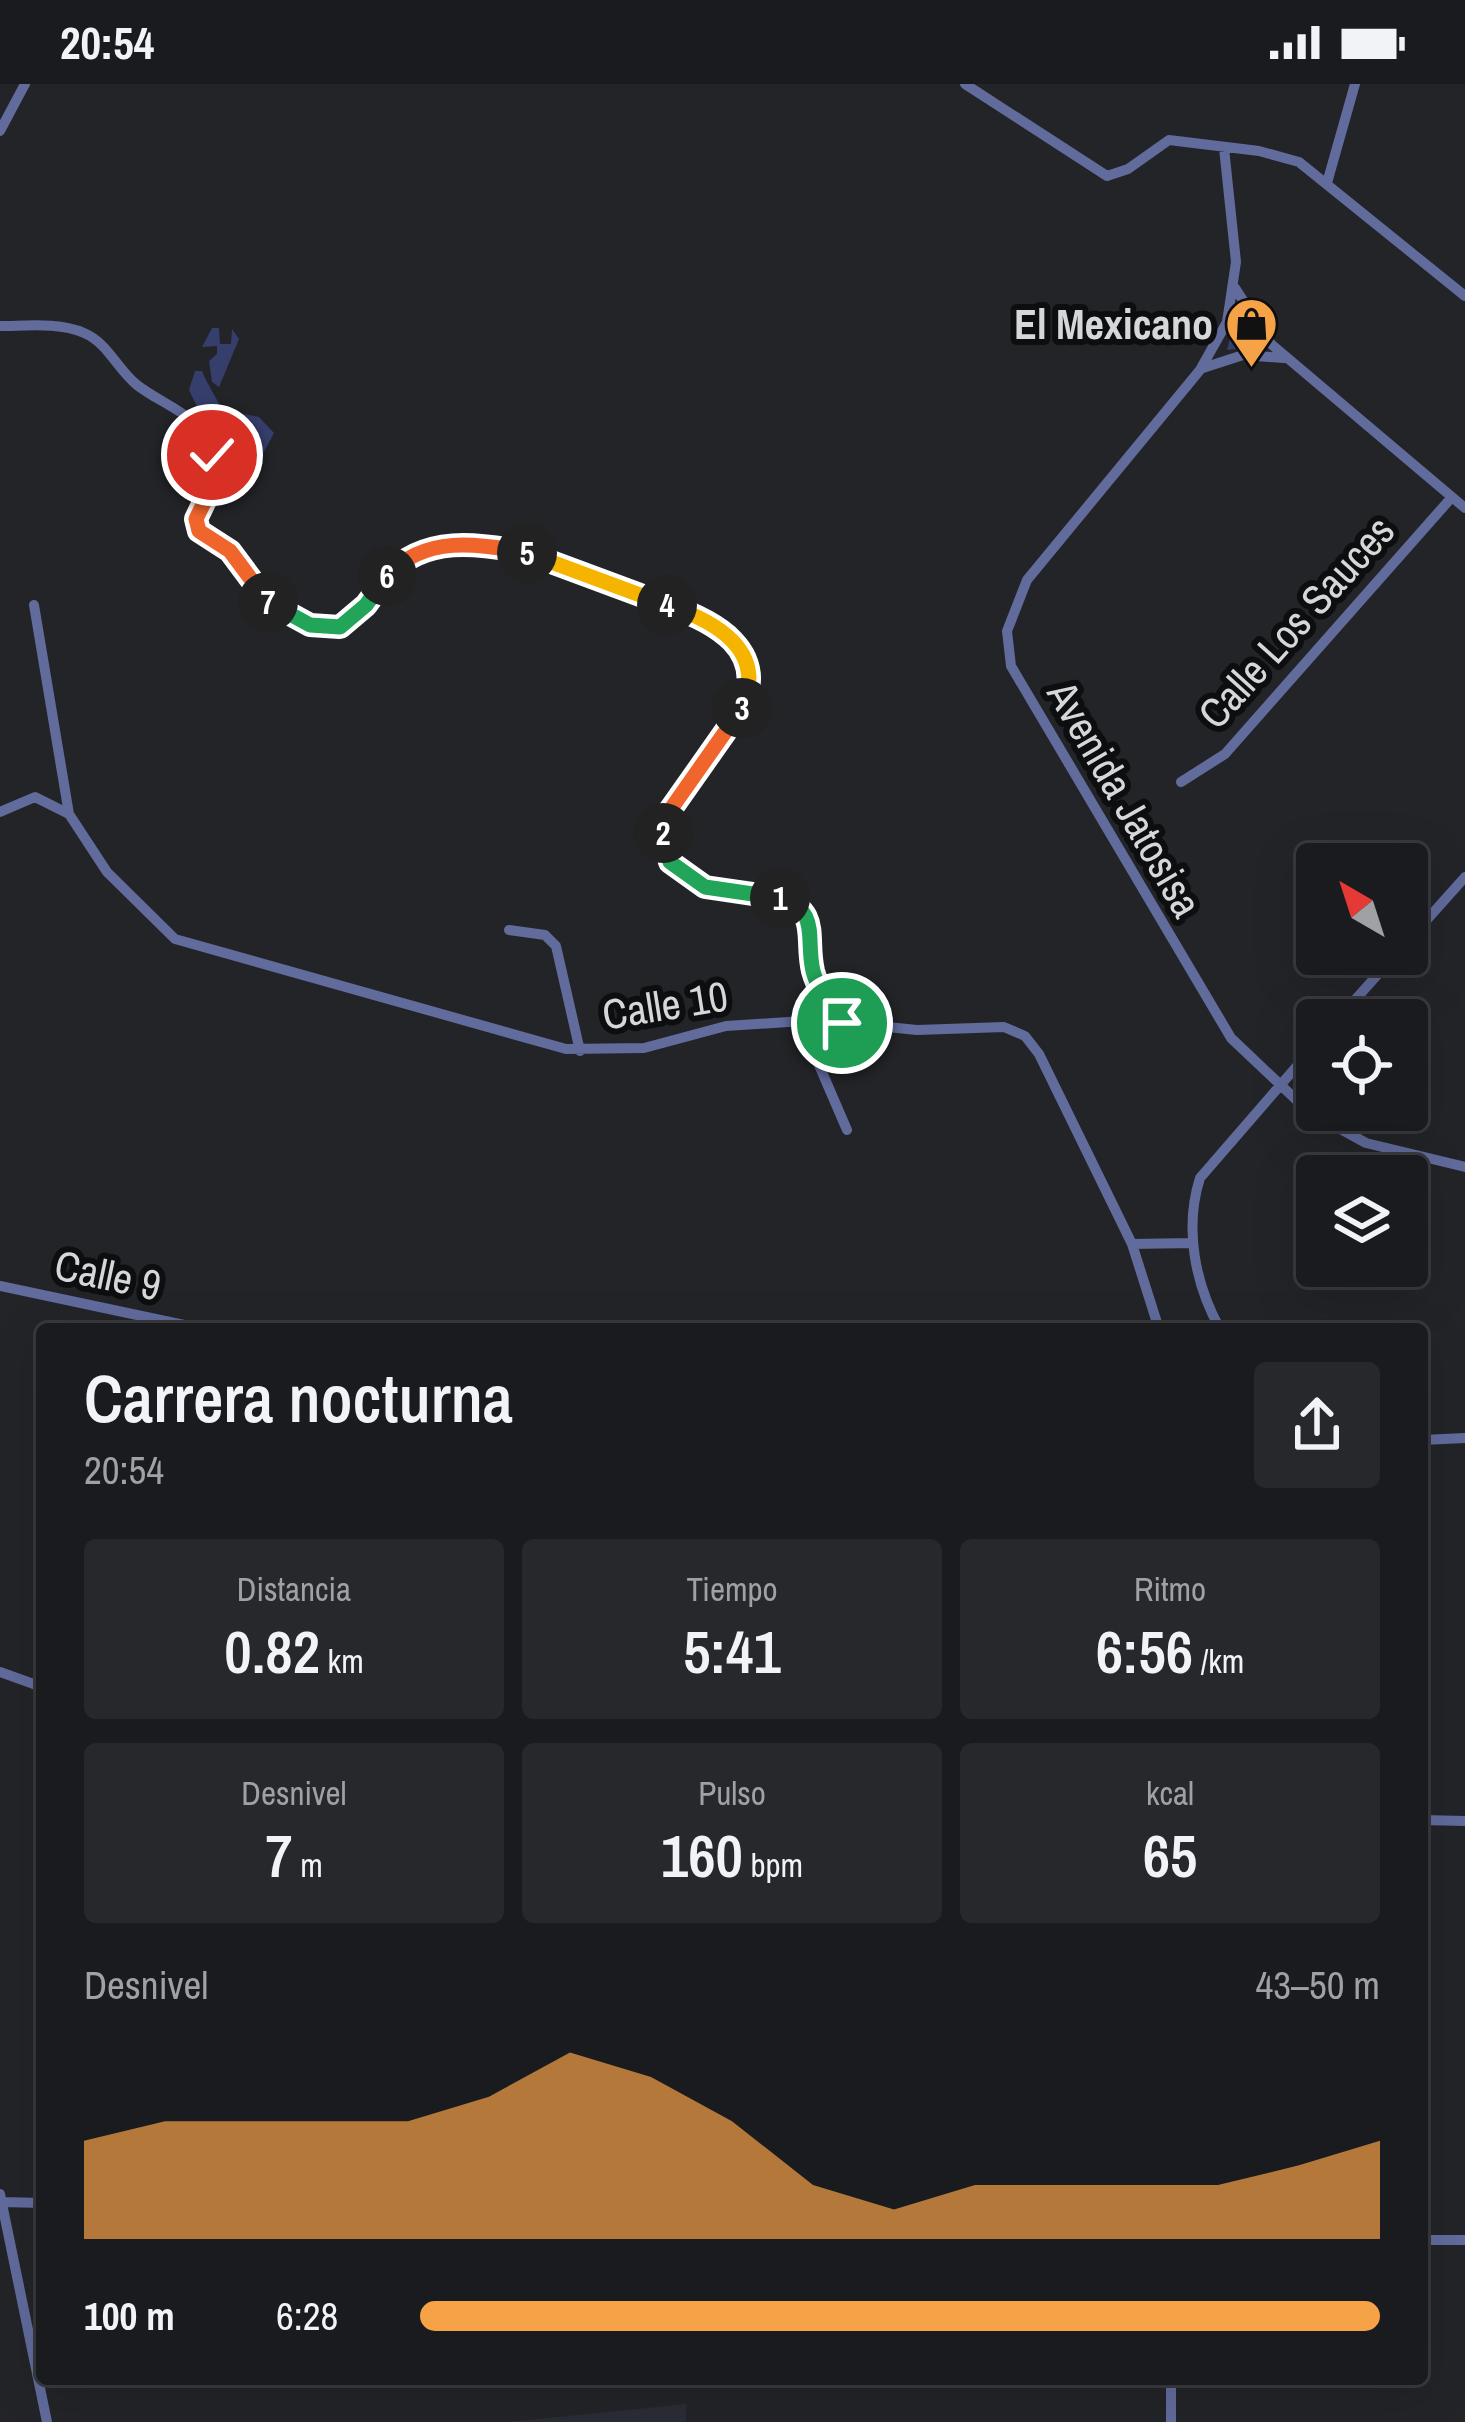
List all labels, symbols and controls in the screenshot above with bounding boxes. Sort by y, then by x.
text: 20:54 [60,12,154,73]
place label: El Mexicano [1014,296,1213,352]
shop icon: El Mexicano [1224,296,1280,370]
pin [161,404,263,506]
icon: check [179,422,245,488]
street label: Calle Los Sauces [1186,504,1406,740]
pin: 5 [497,523,557,583]
text: 5 [519,531,535,575]
pin: 6 [357,546,417,606]
text: 6 [379,554,395,598]
pin: 7 [238,572,298,632]
pin: 4 [637,575,697,635]
text: 7 [260,580,276,624]
text: 4 [659,583,675,627]
street label: Avenida Jatosisa [1034,670,1215,927]
pin: 3 [712,678,772,738]
text: 3 [734,686,750,730]
pin: 2 [633,803,693,863]
text: 2 [655,811,671,855]
north arrow [1296,843,1428,975]
map controls [1296,843,1428,1287]
pin: 1 [750,868,810,928]
text: 1 [772,876,788,920]
street label: Calle 10 [598,967,732,1043]
pin [791,972,893,1074]
icon: arrive [809,990,875,1056]
button: locate [1296,999,1428,1131]
button: layers [1296,1155,1428,1287]
street label: Calle 9 [50,1236,166,1314]
text: Carrera nocturna [84,1354,513,1443]
button: share [1254,1362,1380,1488]
text: 20:54 [84,1444,164,1496]
text: Distancia [237,1567,351,1611]
text: Tiempo [686,1567,778,1611]
text: Ritmo [1134,1567,1206,1611]
text: 0.82 [224,1611,320,1692]
text: 5:41 [683,1611,781,1692]
text: 6:56 [1096,1611,1193,1692]
text: km [320,1639,364,1683]
text: /km [1193,1639,1244,1683]
text: Desnivel [241,1771,347,1815]
text: Pulso [698,1771,766,1815]
text: kcal [1146,1771,1194,1815]
text: 7 [265,1815,293,1896]
text: 160 [661,1815,743,1896]
text: 65 [1143,1815,1197,1896]
text: m [293,1843,323,1887]
text: bpm [743,1843,803,1887]
text: Desnivel [84,1959,208,2011]
text: 43–50 m [1256,1959,1380,2011]
text: 100 m [84,2290,175,2342]
text: 6:28 [276,2290,338,2342]

